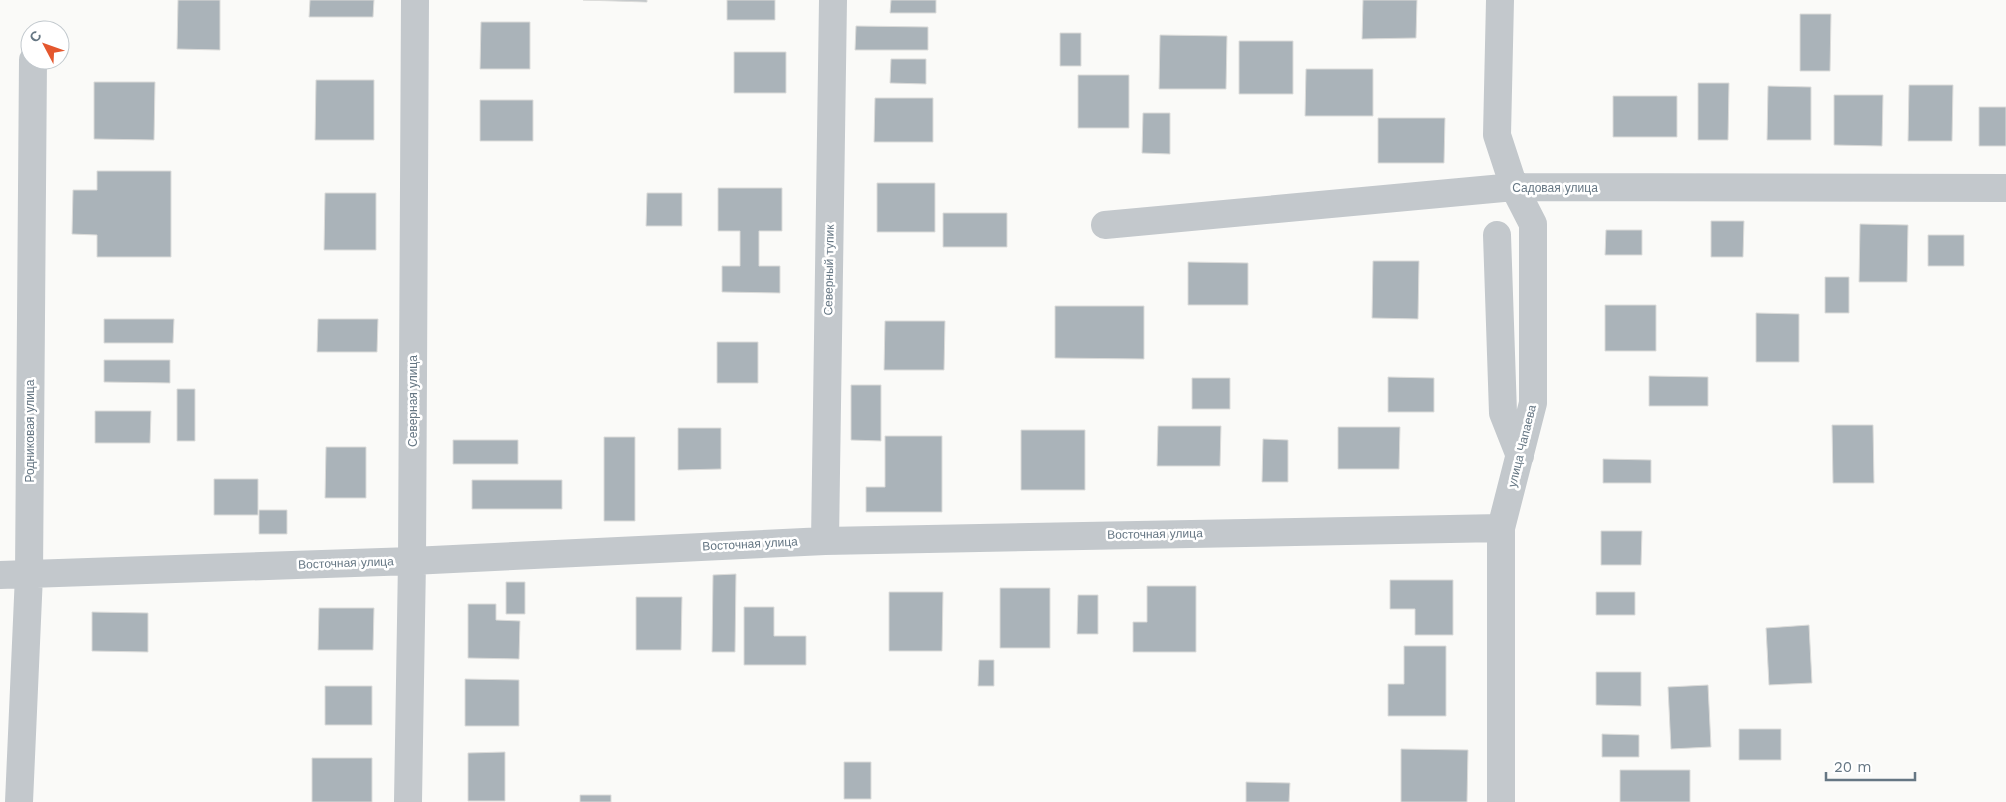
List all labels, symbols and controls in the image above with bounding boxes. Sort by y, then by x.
north arrow [20,20,70,70]
text: С [26,27,45,46]
street label: Садовая улица [1512,181,1598,195]
street label: Северный тупик [821,224,837,316]
street label: Северная улица [406,355,420,447]
street label: Родниковая улица [23,379,37,482]
street label: улица Чапаева [1505,403,1539,489]
street label: Восточная улица [1107,526,1203,542]
street label: Восточная улица [702,534,798,553]
street label: Восточная улица [298,554,394,572]
scale bar [1826,750,1915,782]
text: 20 m [1834,758,1872,776]

